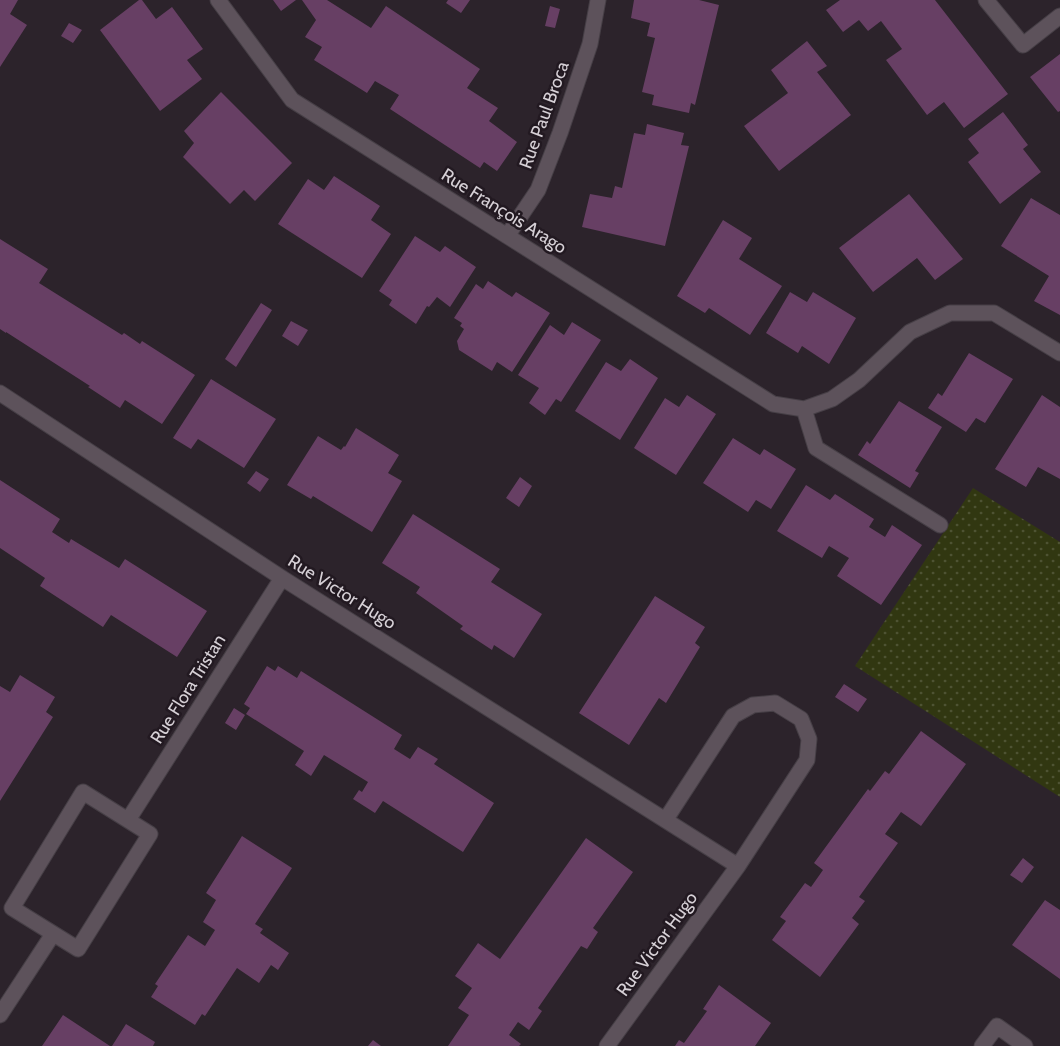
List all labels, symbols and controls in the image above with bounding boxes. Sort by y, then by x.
street label: Rue Paul Broca [514,58,574,172]
street label: Rue François Arago [437,164,571,258]
street label: Rue Victor Hugo [284,550,400,634]
street label: Rue Flora Tristan [146,630,230,748]
street label: Rue Victor Hugo [612,887,702,1000]

